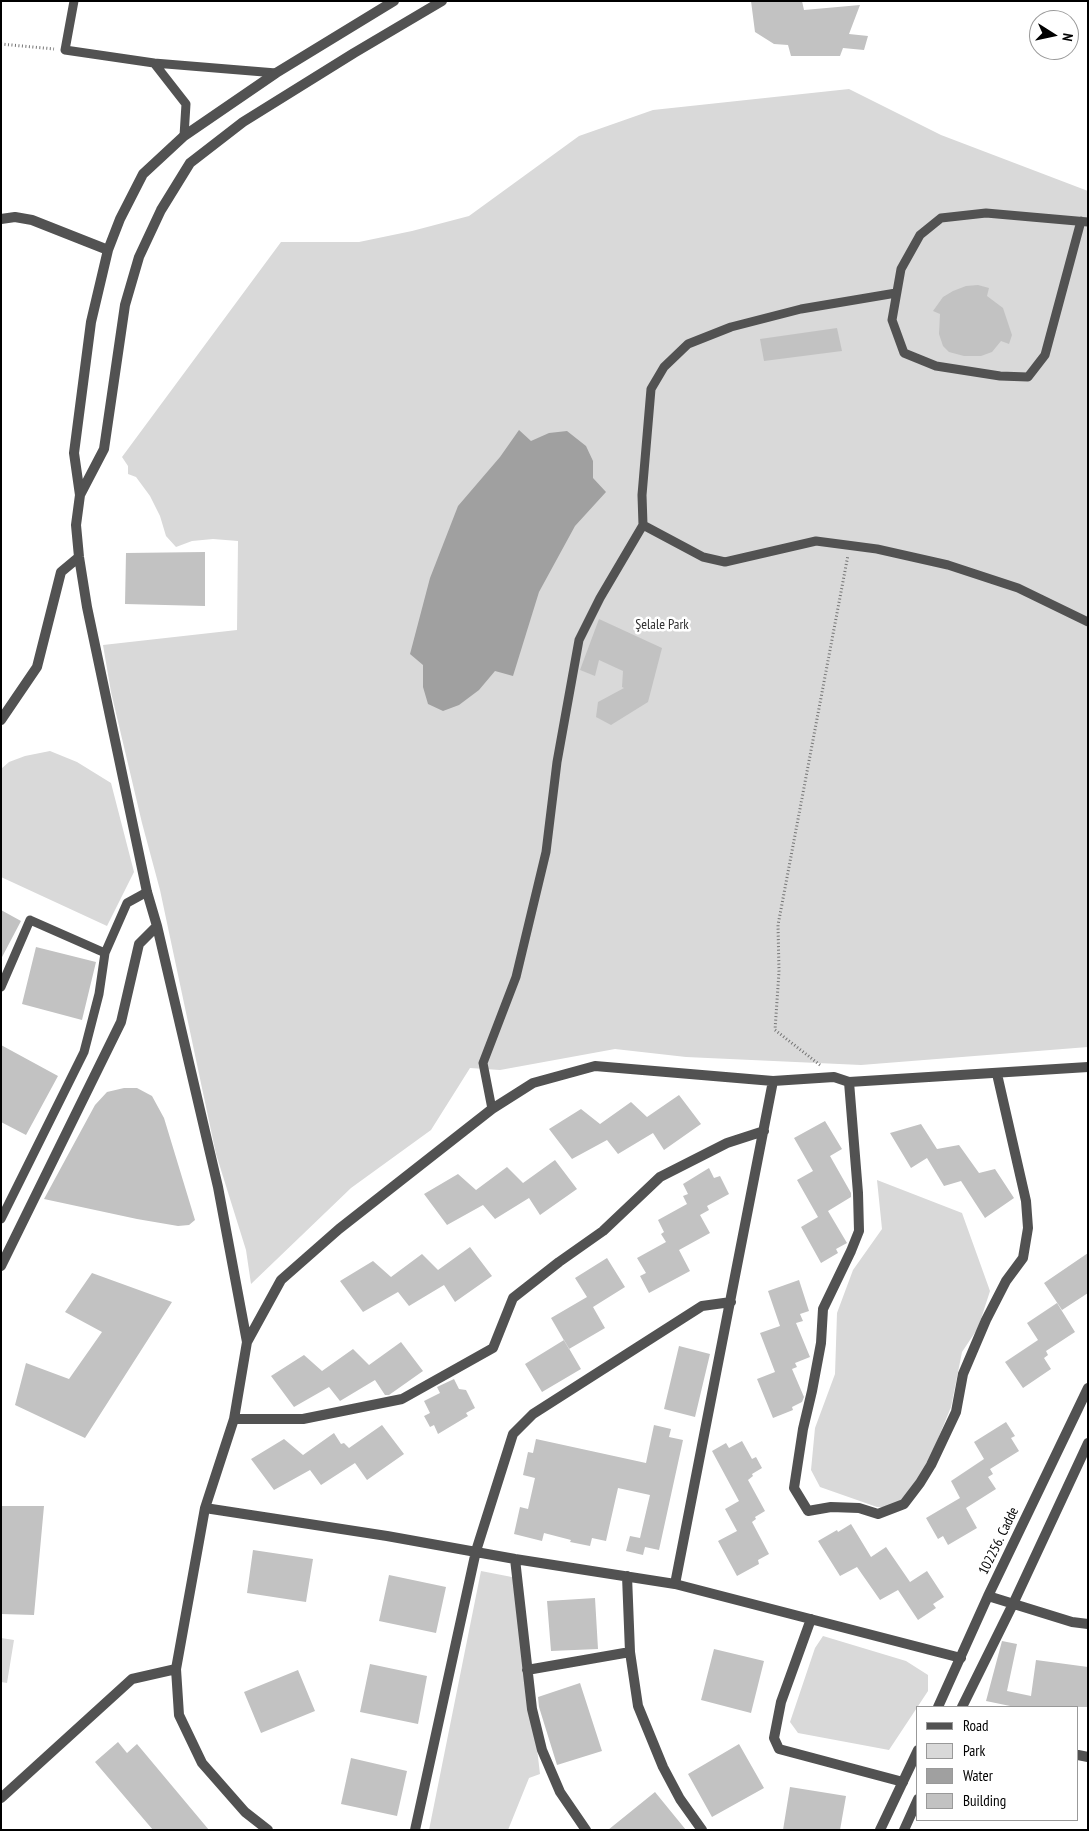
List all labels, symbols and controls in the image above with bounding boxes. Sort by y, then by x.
north arrow [1029,10,1079,60]
text: N [1058,32,1077,43]
park label: Şelale Park [635,617,689,633]
street label: 102256. Cadde [975,1505,1023,1577]
legend [916,1706,1079,1821]
text: Road [963,1716,989,1735]
text: Park [963,1741,985,1760]
text: Water [963,1766,993,1785]
text: Building [963,1791,1006,1810]

